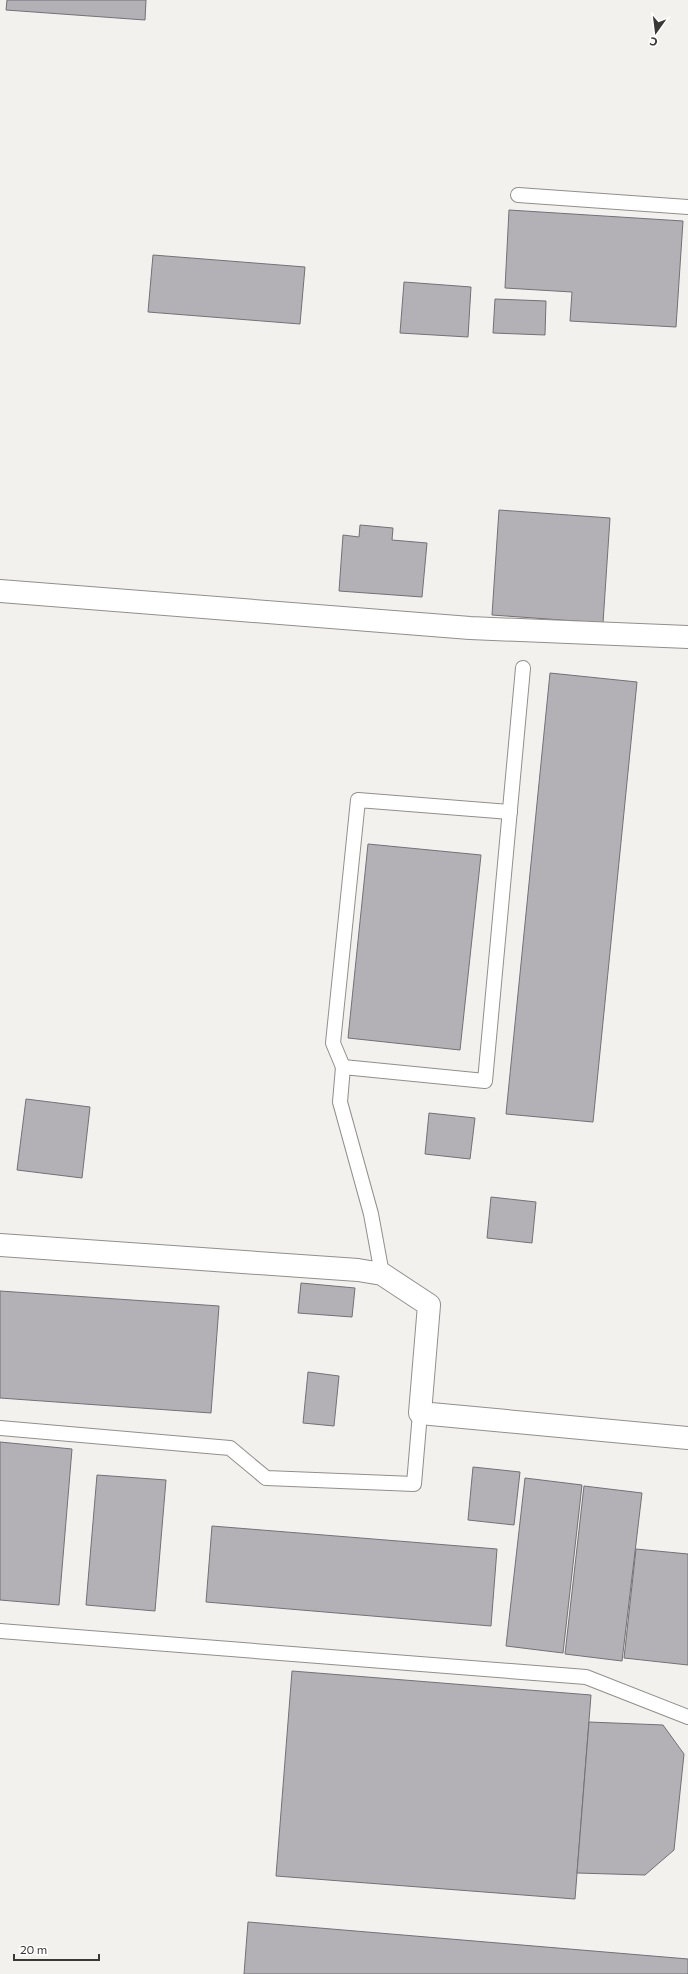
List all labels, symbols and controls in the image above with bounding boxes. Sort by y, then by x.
north arrow [636,12,676,52]
text: С [648,35,659,49]
scale bar [14,1936,99,1962]
text: 20 m [20,1942,47,1956]

